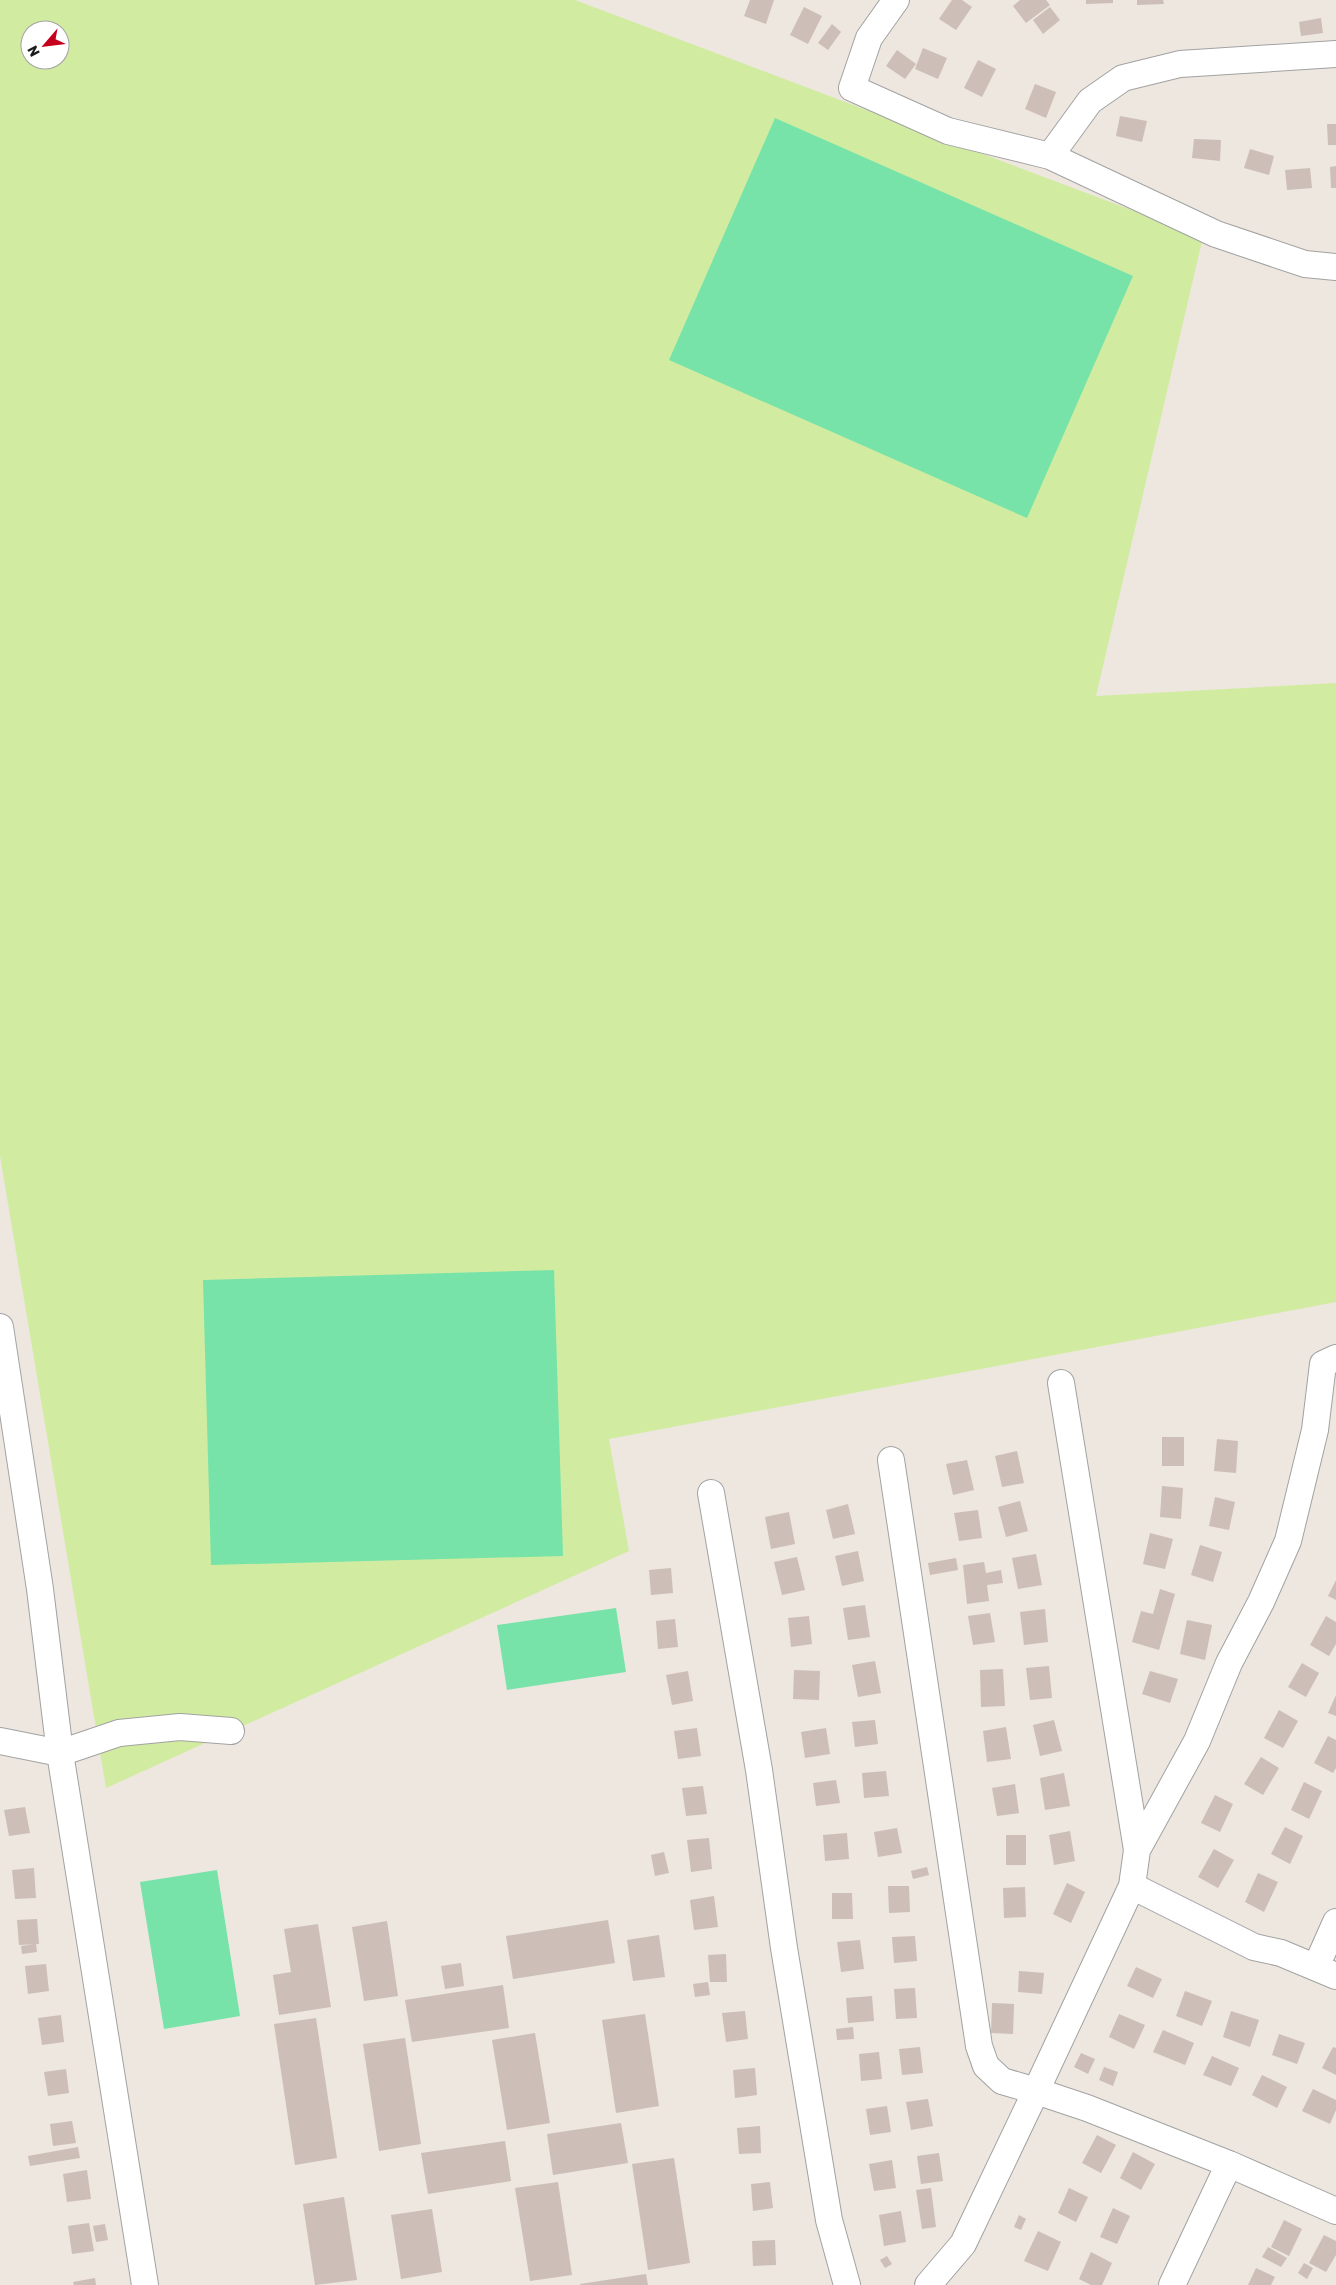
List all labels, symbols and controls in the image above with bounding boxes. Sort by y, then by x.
north arrow [20,20,70,70]
text: N [24,42,44,59]

